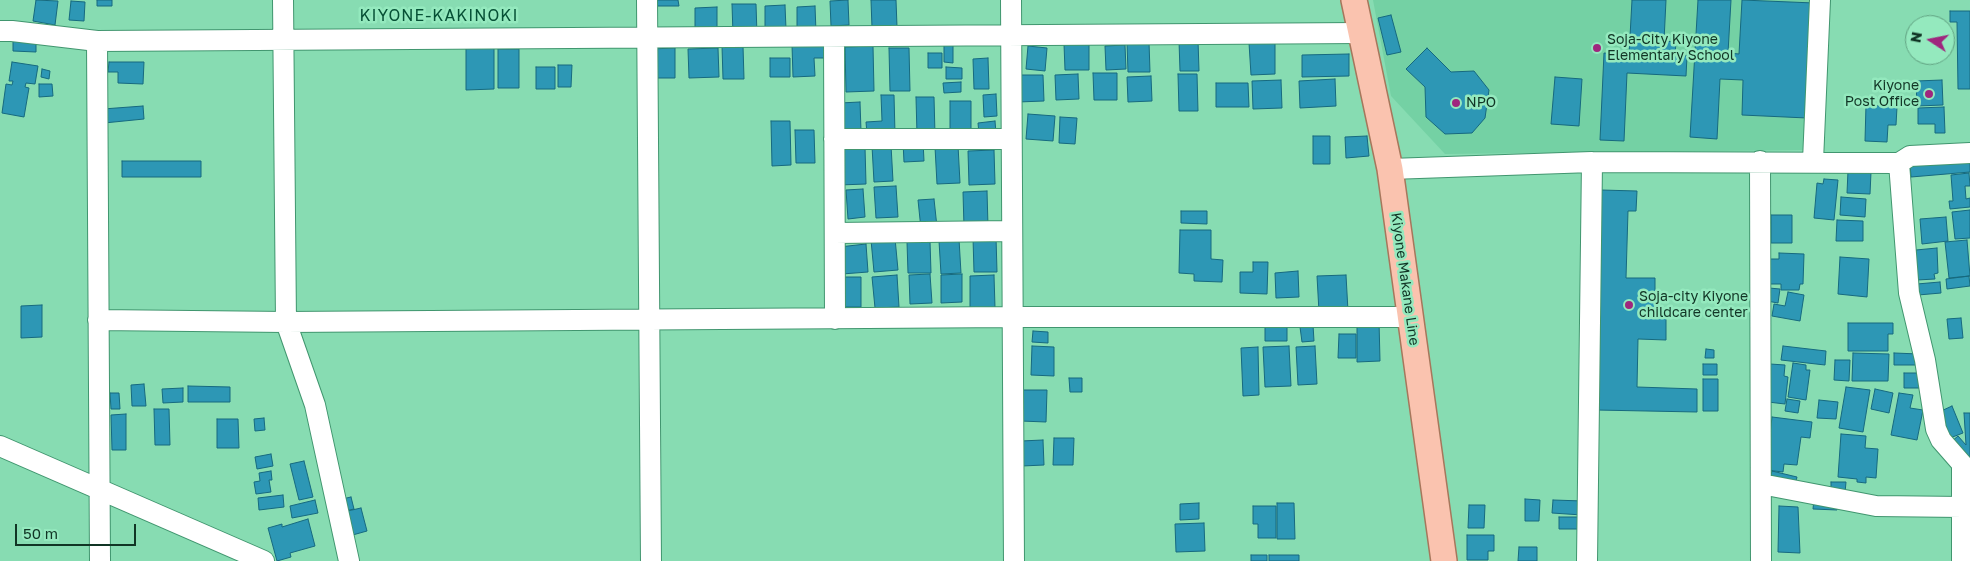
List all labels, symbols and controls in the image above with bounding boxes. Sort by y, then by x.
district label: KIYONE-KAKINOKI [358,6,520,26]
north arrow [1905,15,1955,65]
text: N [1906,30,1925,44]
place label: Soja-City Kiyone Elementary School [1607,32,1734,64]
marker: Soja-City Kiyone Elementary School [1591,42,1603,54]
place label: Kiyone Post Office [1845,78,1919,110]
marker: Kiyone Post Office [1923,88,1935,100]
place label: NPO [1466,95,1496,111]
marker: NPO [1450,97,1462,109]
street label: Kiyone Makane Line [1387,212,1423,346]
place label: Soja-city Kiyone childcare center [1639,289,1748,322]
marker: Soja-city Kiyone childcare center [1623,299,1635,311]
scale bar [18,514,139,546]
text: 50 m [23,524,58,542]

